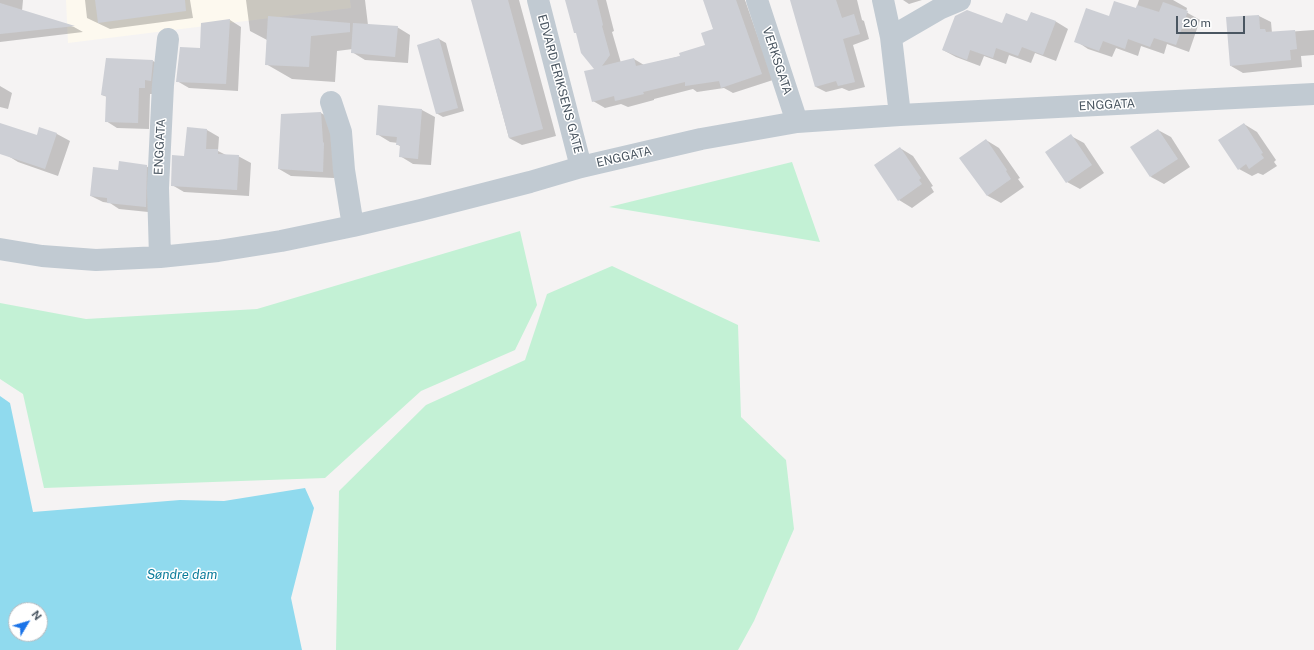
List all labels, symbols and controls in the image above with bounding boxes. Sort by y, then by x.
scale bar [1178,8,1247,34]
street label: EDVARD ERIKSENS GATE [534,13,586,155]
text: 20 m [1183,16,1211,30]
street label: VERKSGATA [759,25,795,97]
street label: ENGGATA [1079,96,1135,114]
street label: ENGGATA [151,119,169,175]
street label: ENGGATA [595,144,653,170]
water label: Søndre dam [147,567,217,583]
north arrow [8,602,48,642]
text: N [29,608,44,622]

